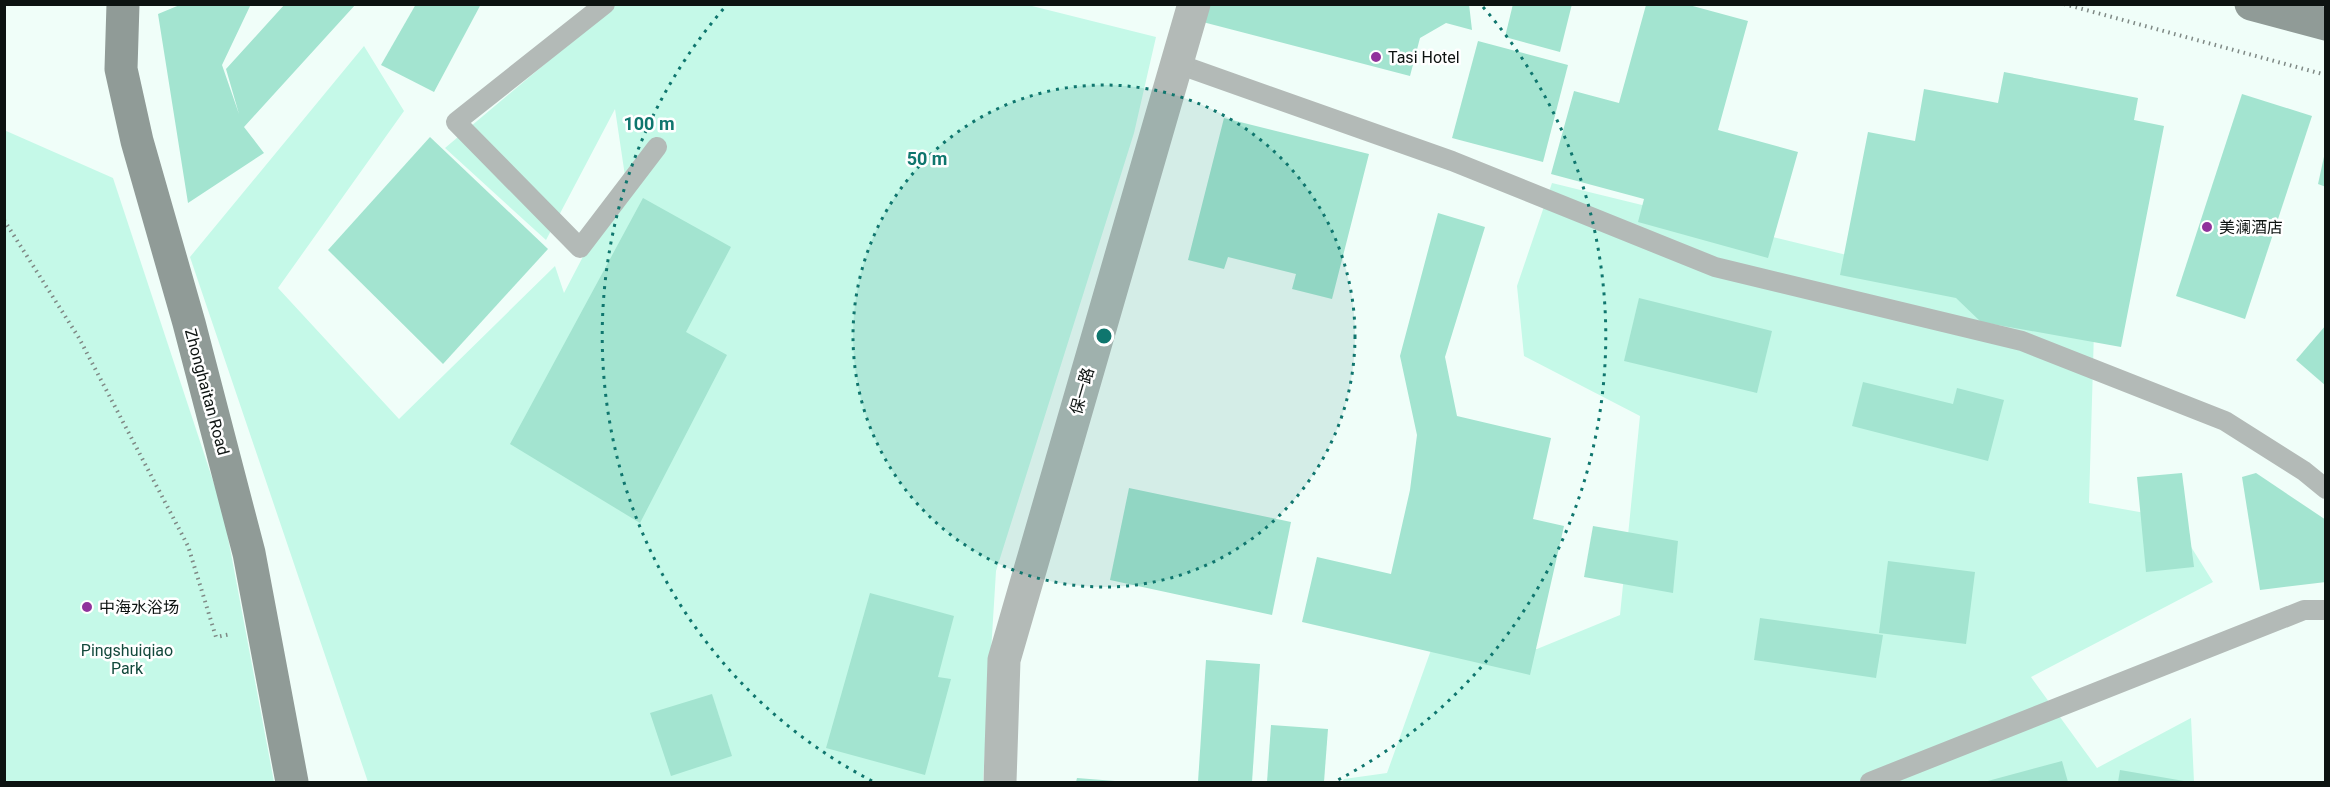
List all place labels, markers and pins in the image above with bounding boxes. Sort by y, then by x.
place label: Tasi Hotel [1388,48,1460,67]
marker: Tasi Hotel [1369,50,1383,64]
place label: 美澜酒店 [2219,218,2283,237]
marker: 美澜酒店 [2200,220,2214,234]
centre of rings [1094,326,1114,346]
place label: 中海水浴场 [99,598,179,617]
marker: 中海水浴场 [80,600,94,614]

